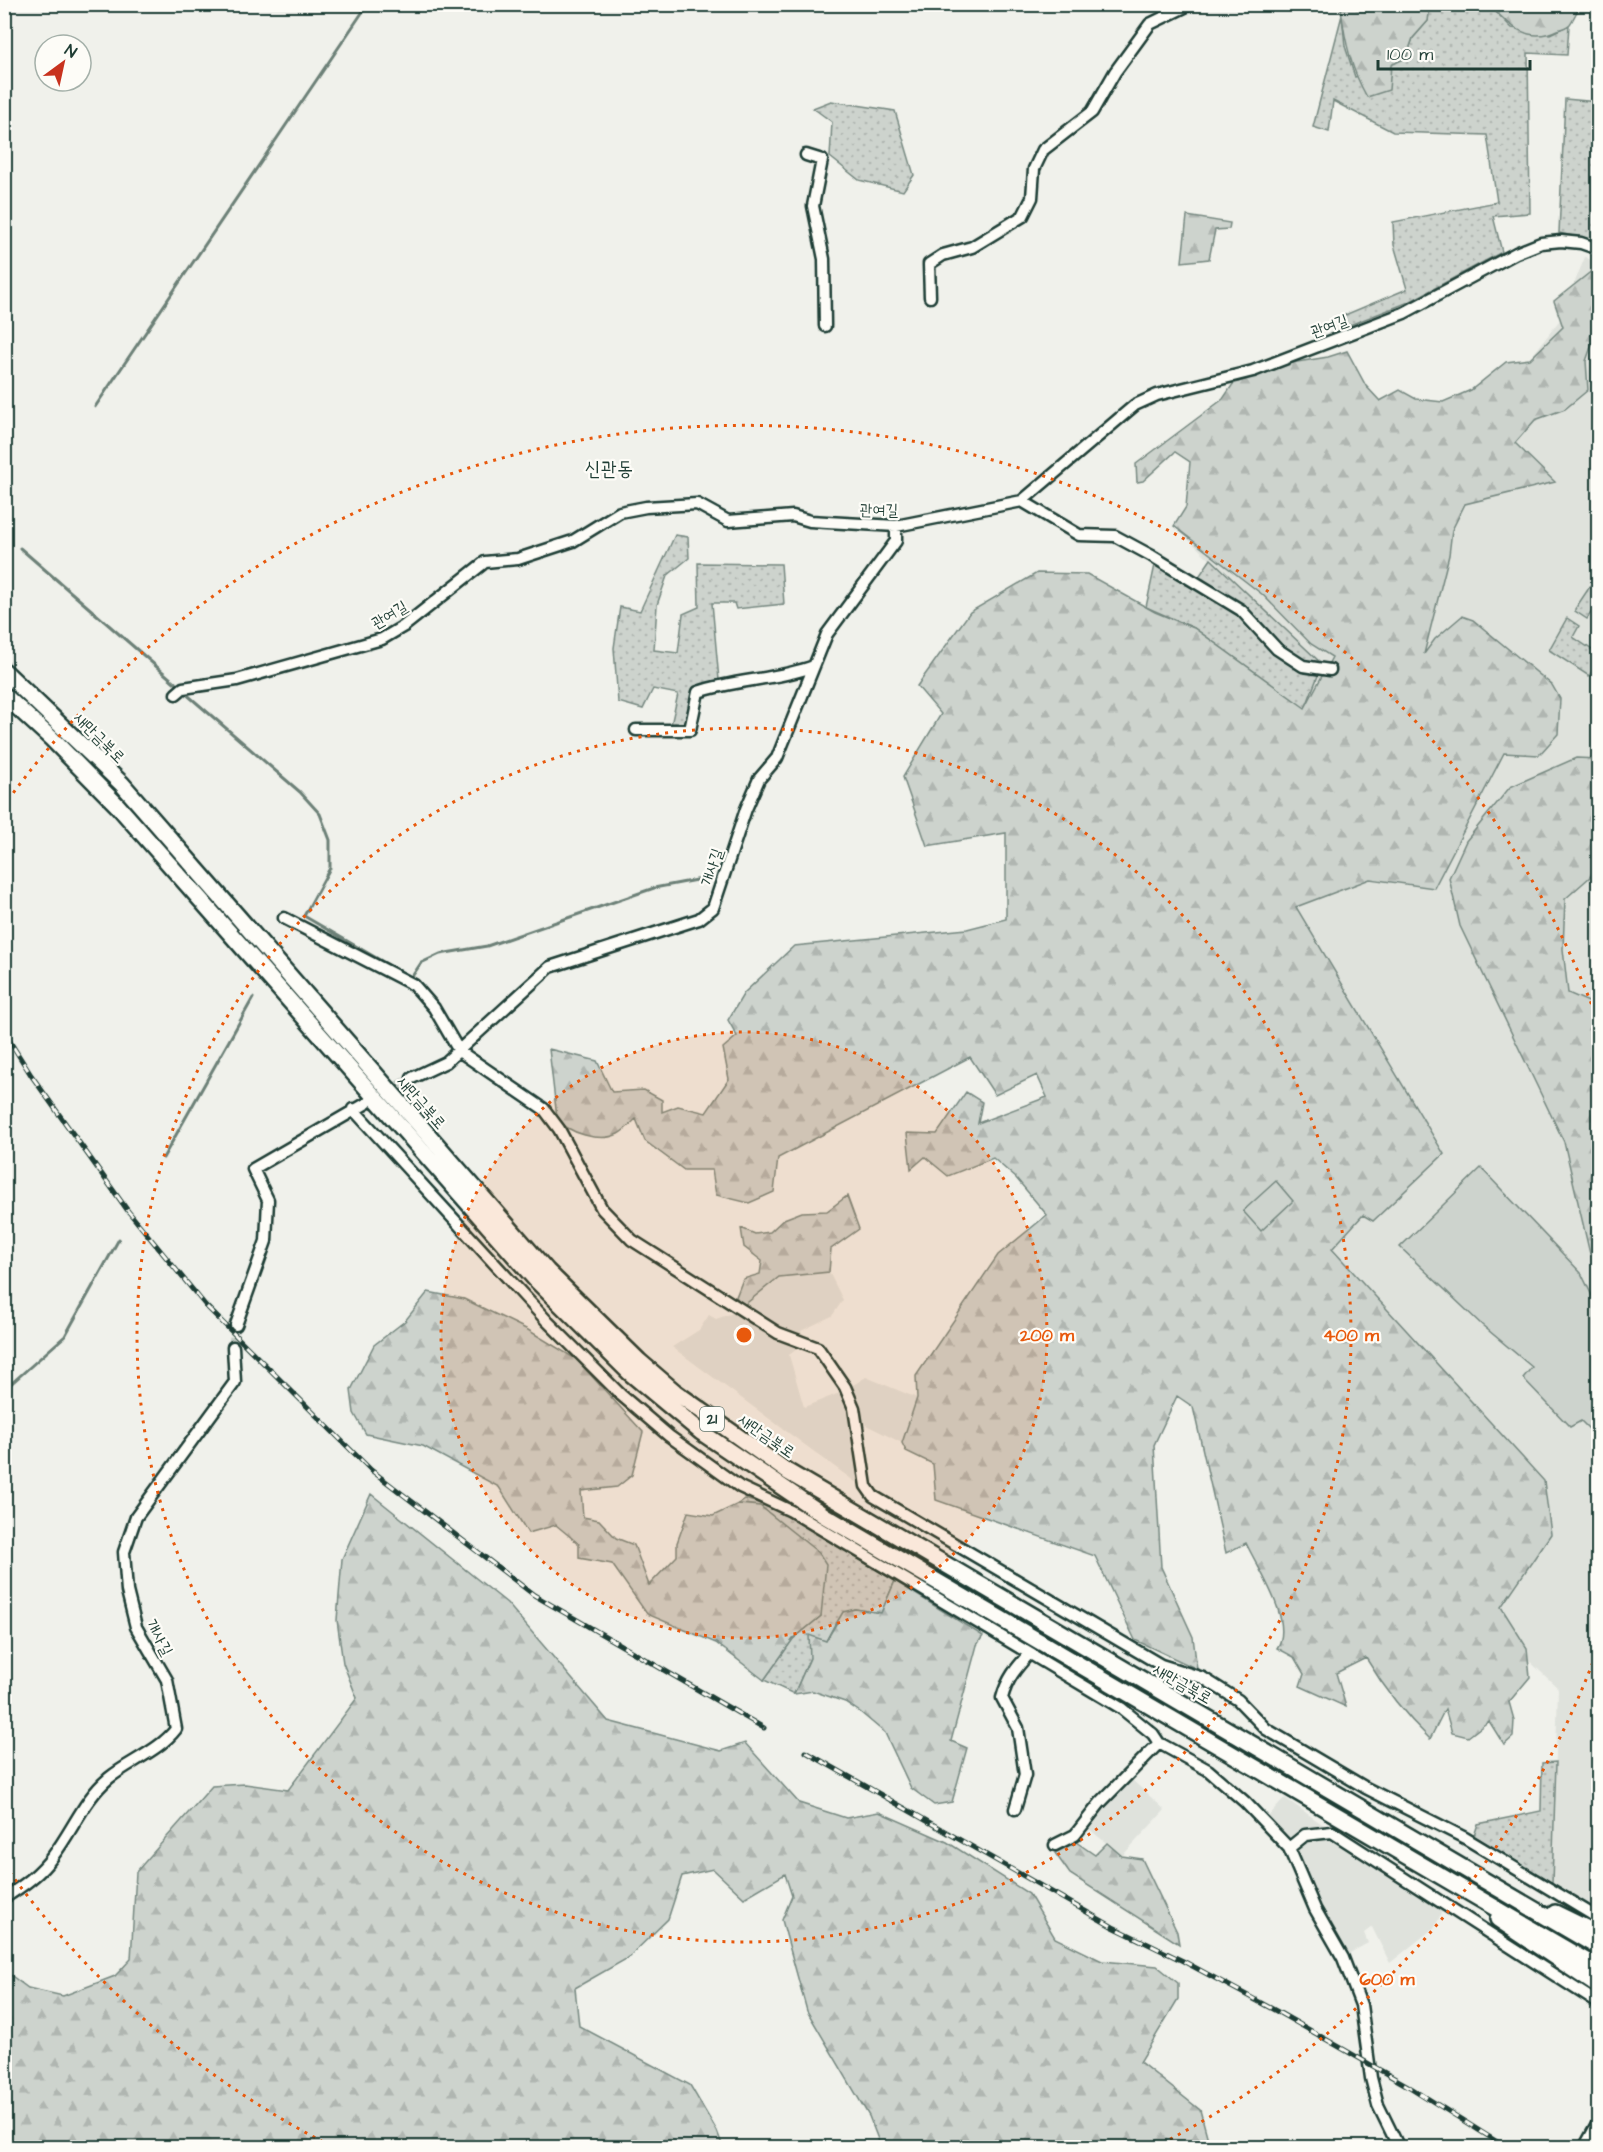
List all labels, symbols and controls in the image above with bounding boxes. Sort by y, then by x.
north arrow [33,33,93,93]
scale bar [1378,33,1530,71]
text: N [60,39,81,63]
text: 100 m [1387,42,1433,67]
street label: 관여길 [1307,309,1351,343]
district label: 신관동 [585,455,633,483]
street label: 관여길 [859,499,899,521]
street label: 관여길 [367,595,412,634]
street label: 새만금북로 [69,707,130,768]
street label: 개사길 [695,845,729,889]
street label: 새만금북로 [392,1071,451,1134]
text: 200 m [1019,1323,1075,1348]
text: 400 m [1323,1323,1380,1348]
centre of rings [734,1325,754,1345]
road number: 21 [700,1407,724,1431]
street label: 새만금북로 [734,1408,799,1463]
street label: 개사길 [140,1615,178,1660]
street label: 새만금북로 [1149,1658,1216,1709]
text: 600 m [1359,1967,1416,1992]

